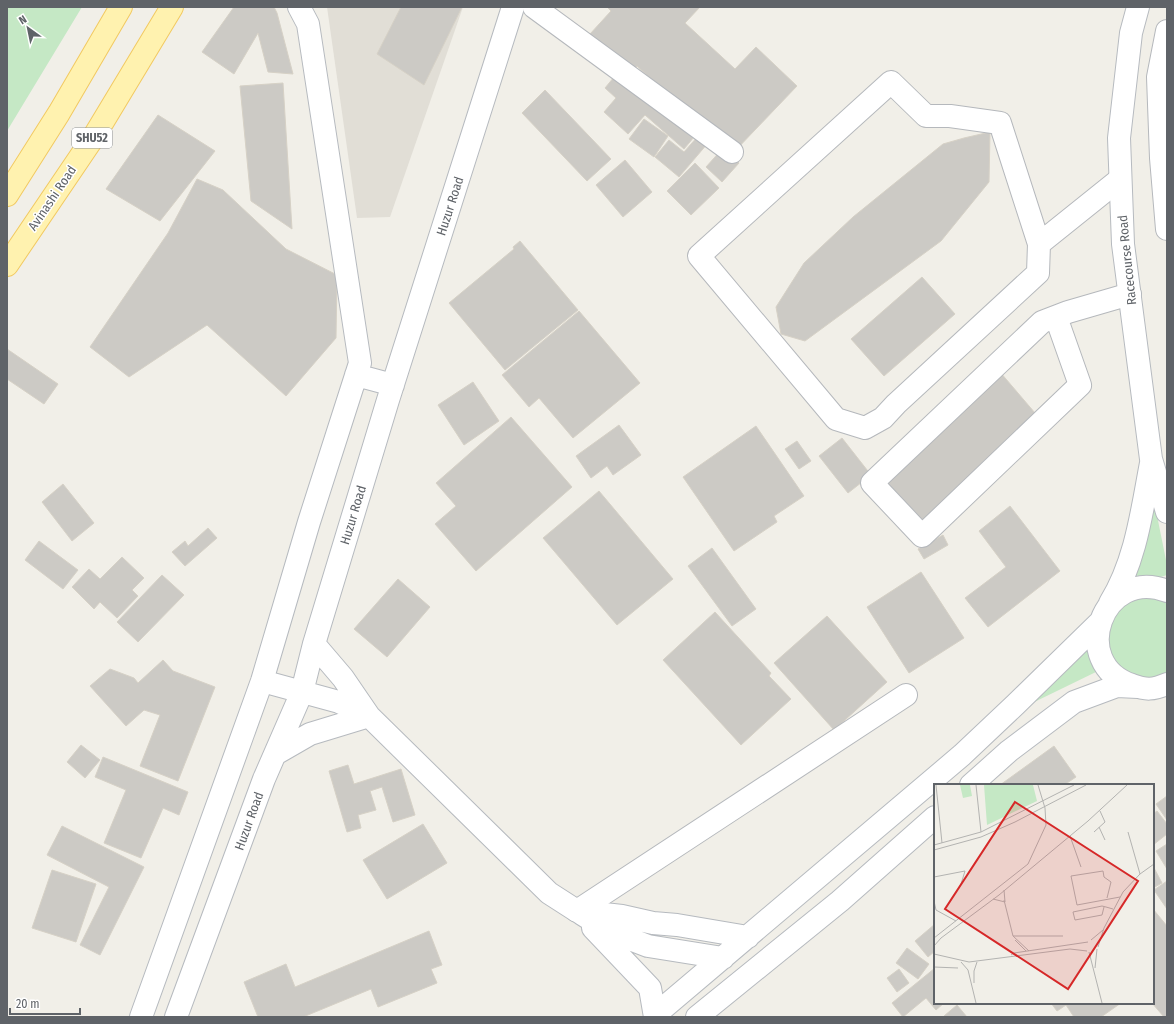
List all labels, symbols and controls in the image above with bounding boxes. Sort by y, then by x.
north arrow [8,8,48,48]
text: N [17,13,29,27]
road number: SHU52 [72,128,112,148]
street label: Avinashi Road [25,163,79,233]
street label: Huzur Road [433,175,467,237]
street label: Racecourse Road [1115,214,1139,306]
street label: Huzur Road [337,484,369,546]
inset map [934,784,1154,1004]
street label: Huzur Road [232,790,266,852]
scale bar [10,990,80,1016]
text: 20 m [16,997,40,1011]

